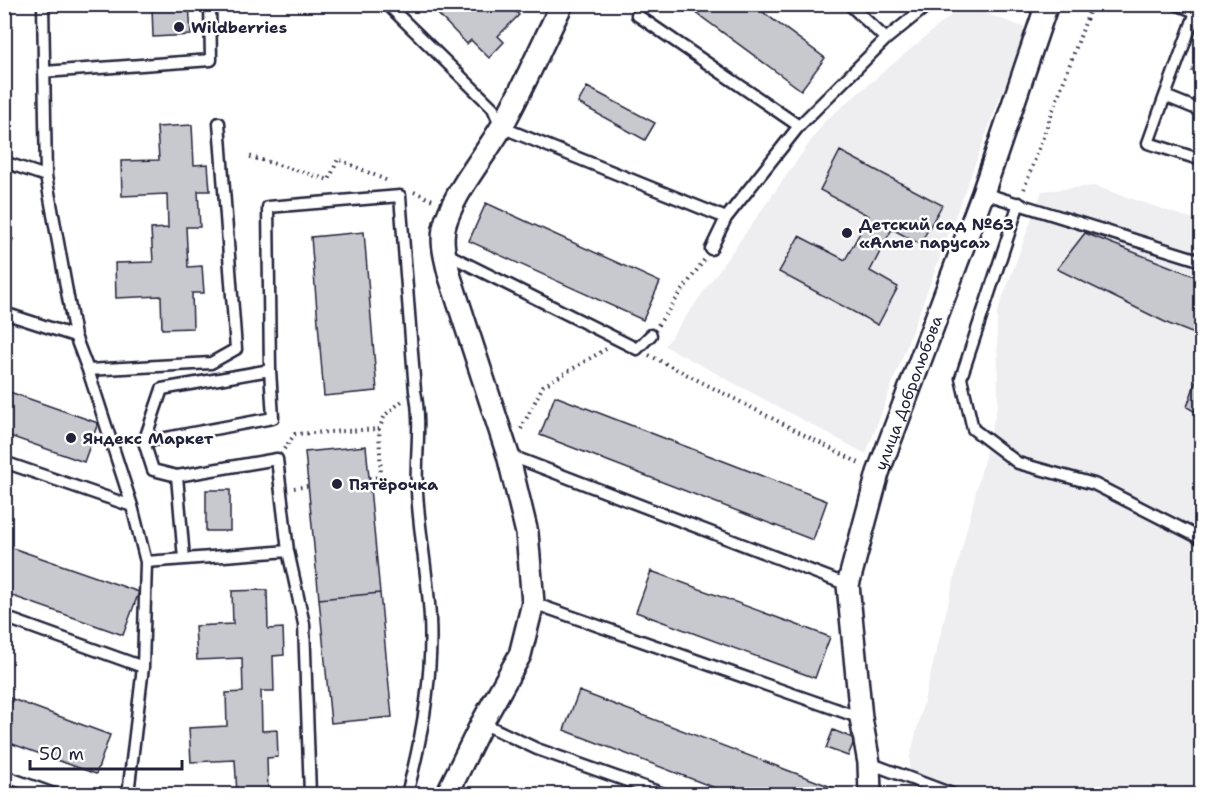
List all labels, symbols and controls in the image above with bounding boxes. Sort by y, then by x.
place label: Wildberries [191,17,287,38]
marker: Wildberries [172,20,186,34]
place label: Детский сад №63 «Алые паруса» [859,214,1014,253]
marker: Детский сад №63 «Алые паруса» [840,226,854,240]
street label: улица Добролюбова [870,312,947,473]
place label: Яндекс Маркет [83,428,214,449]
marker: Яндекс Маркет [64,431,78,445]
place label: Пятёрочка [349,474,438,495]
marker: Пятёрочка [330,477,344,491]
scale bar [30,733,182,771]
text: 50 m [39,742,84,766]

